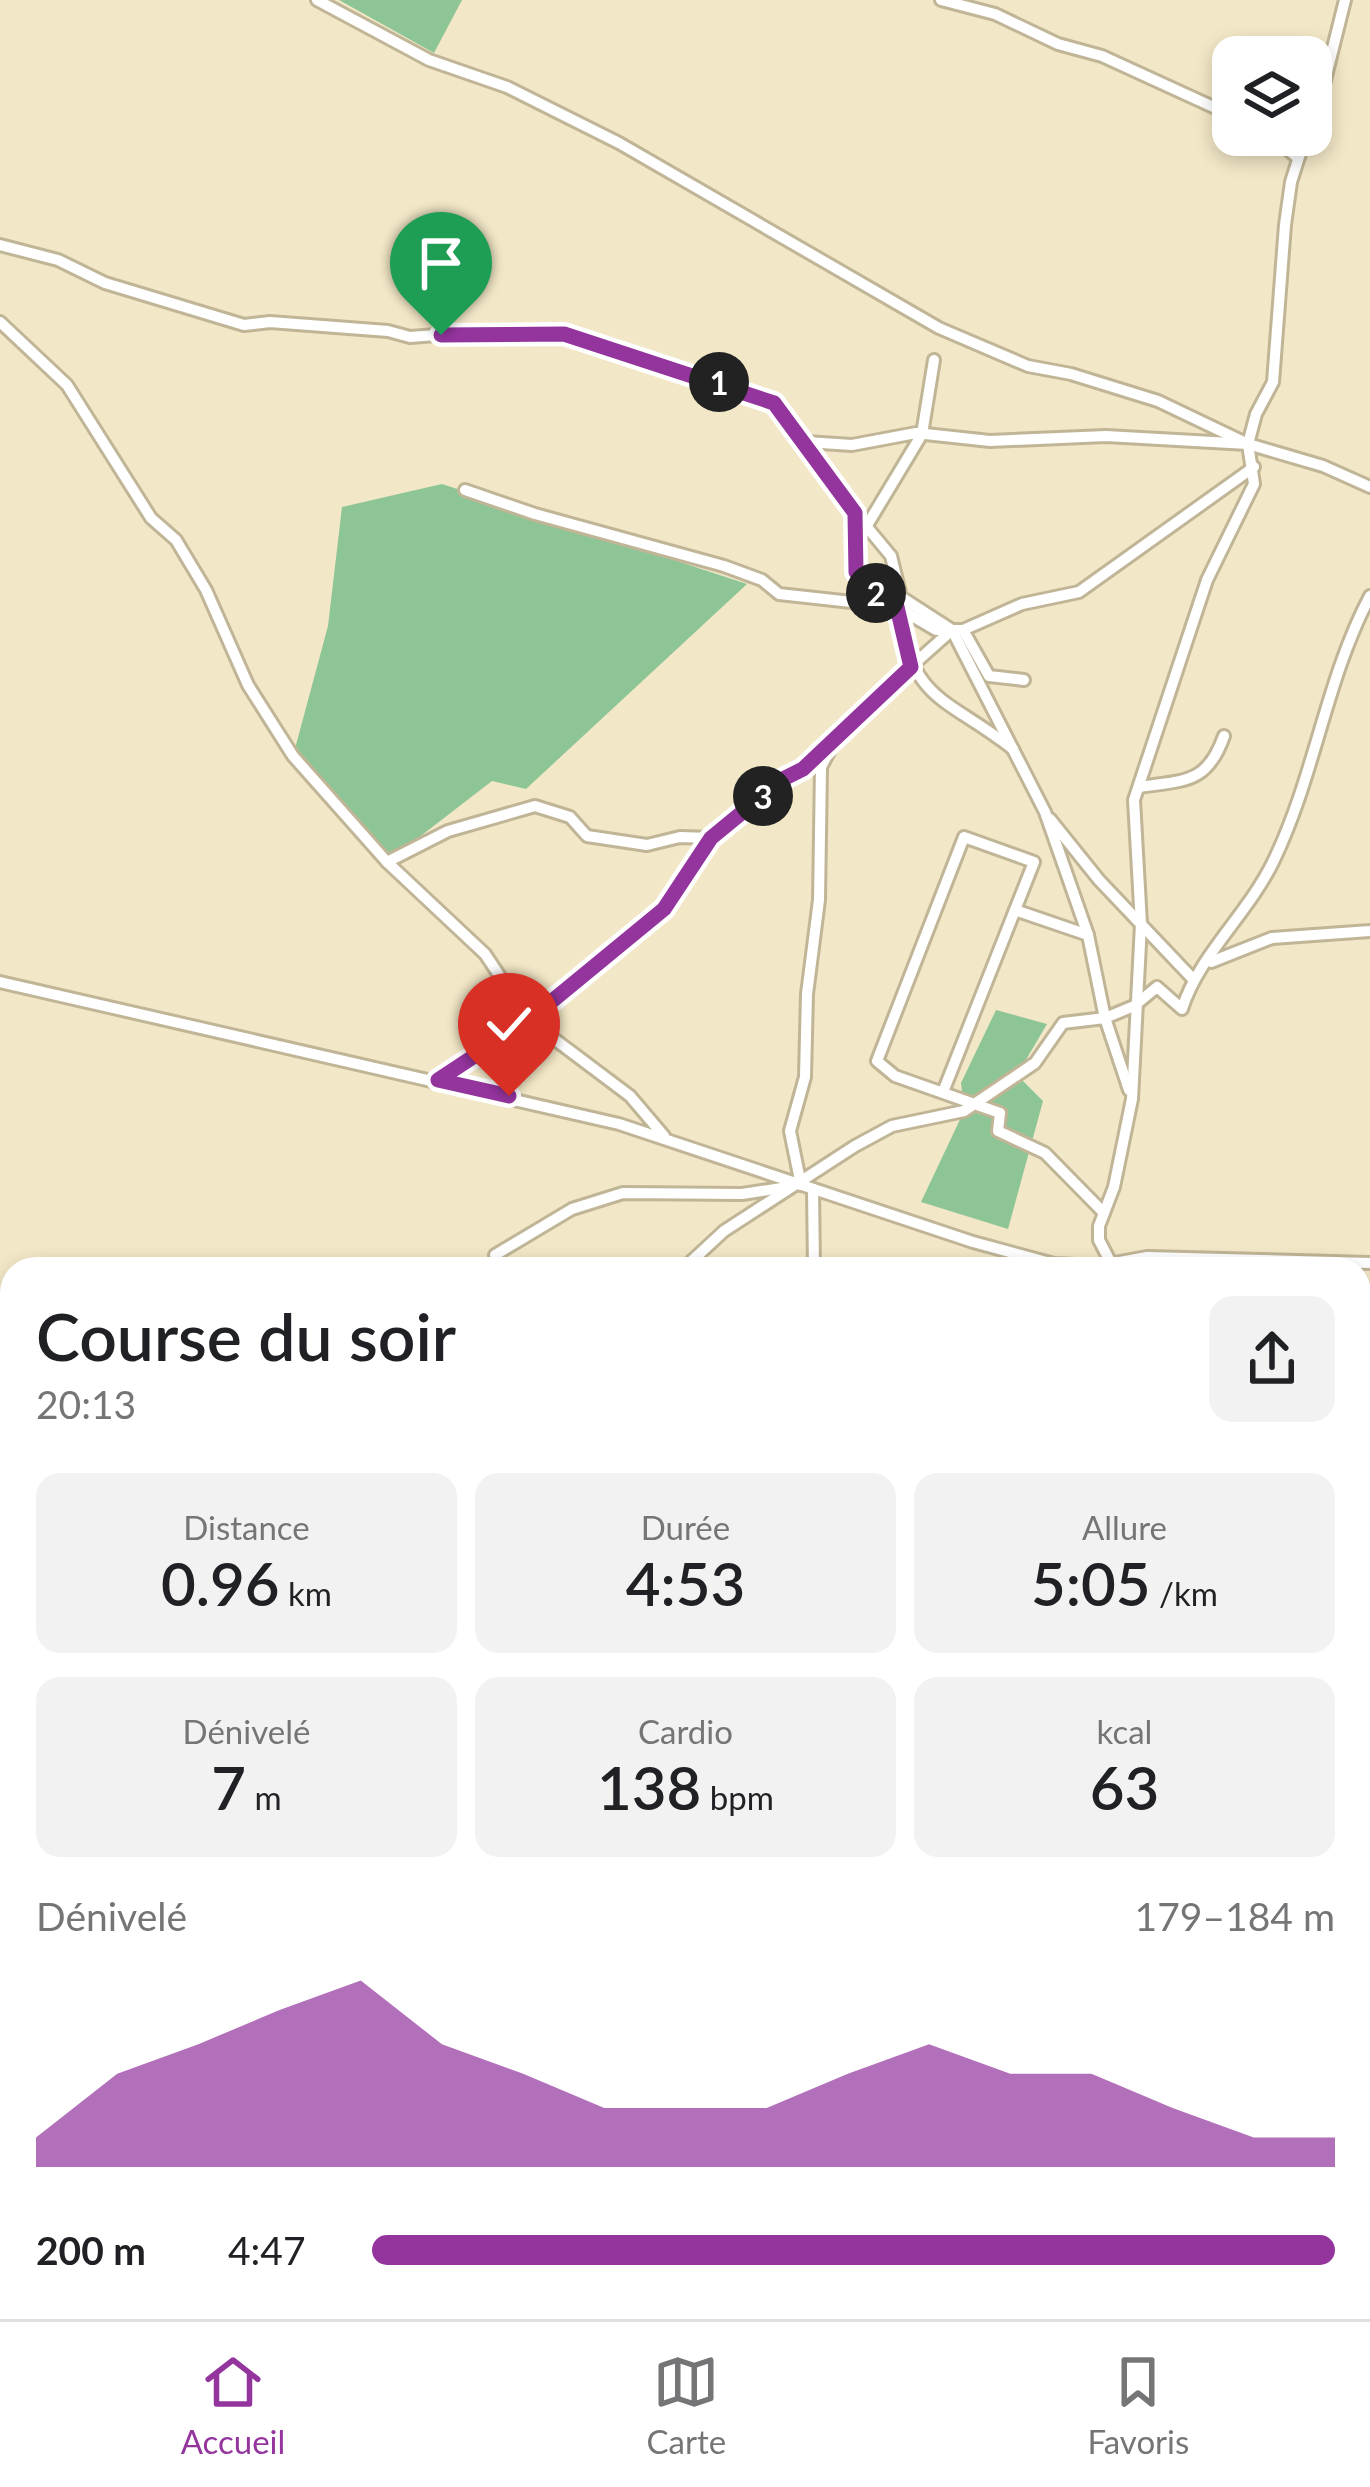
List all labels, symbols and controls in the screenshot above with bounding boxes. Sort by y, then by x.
map controls [1212,36,1332,156]
button: layers [1212,36,1332,156]
pin [390,212,492,335]
icon: arrive [408,230,474,296]
pin: 1 [689,352,749,412]
text: 1 [709,362,729,402]
pin: 2 [846,563,906,623]
text: 2 [866,573,886,613]
pin: 3 [733,766,793,826]
text: 3 [753,776,773,816]
pin [458,973,560,1096]
icon: check [476,991,542,1057]
text: Course du soir [36,1296,456,1375]
button: share [1209,1296,1335,1422]
text: 20:13 [36,1381,136,1427]
text: Distance [183,1507,310,1547]
text: Durée [641,1507,730,1547]
text: Allure [1082,1507,1167,1547]
text: 0.96 [161,1547,280,1619]
text: 4:53 [626,1547,745,1619]
text: 5:05 [1031,1547,1151,1619]
text: km [280,1573,332,1613]
text: /km [1151,1573,1218,1613]
text: Dénivelé [183,1711,310,1751]
text: Cardio [638,1711,733,1751]
text: kcal [1097,1711,1152,1751]
text: 7 [211,1751,246,1823]
text: 138 [597,1751,701,1823]
text: 63 [1090,1751,1159,1823]
text: m [246,1777,282,1817]
text: bpm [701,1777,774,1817]
text: Dénivelé [36,1893,187,1939]
text: 179–184 m [1135,1893,1335,1939]
text: 200 m [36,2227,146,2273]
text: 4:47 [228,2227,306,2273]
tab: Accueil [181,2349,285,2461]
tab: Carte [647,2349,726,2461]
tab: Favoris [1087,2349,1189,2461]

